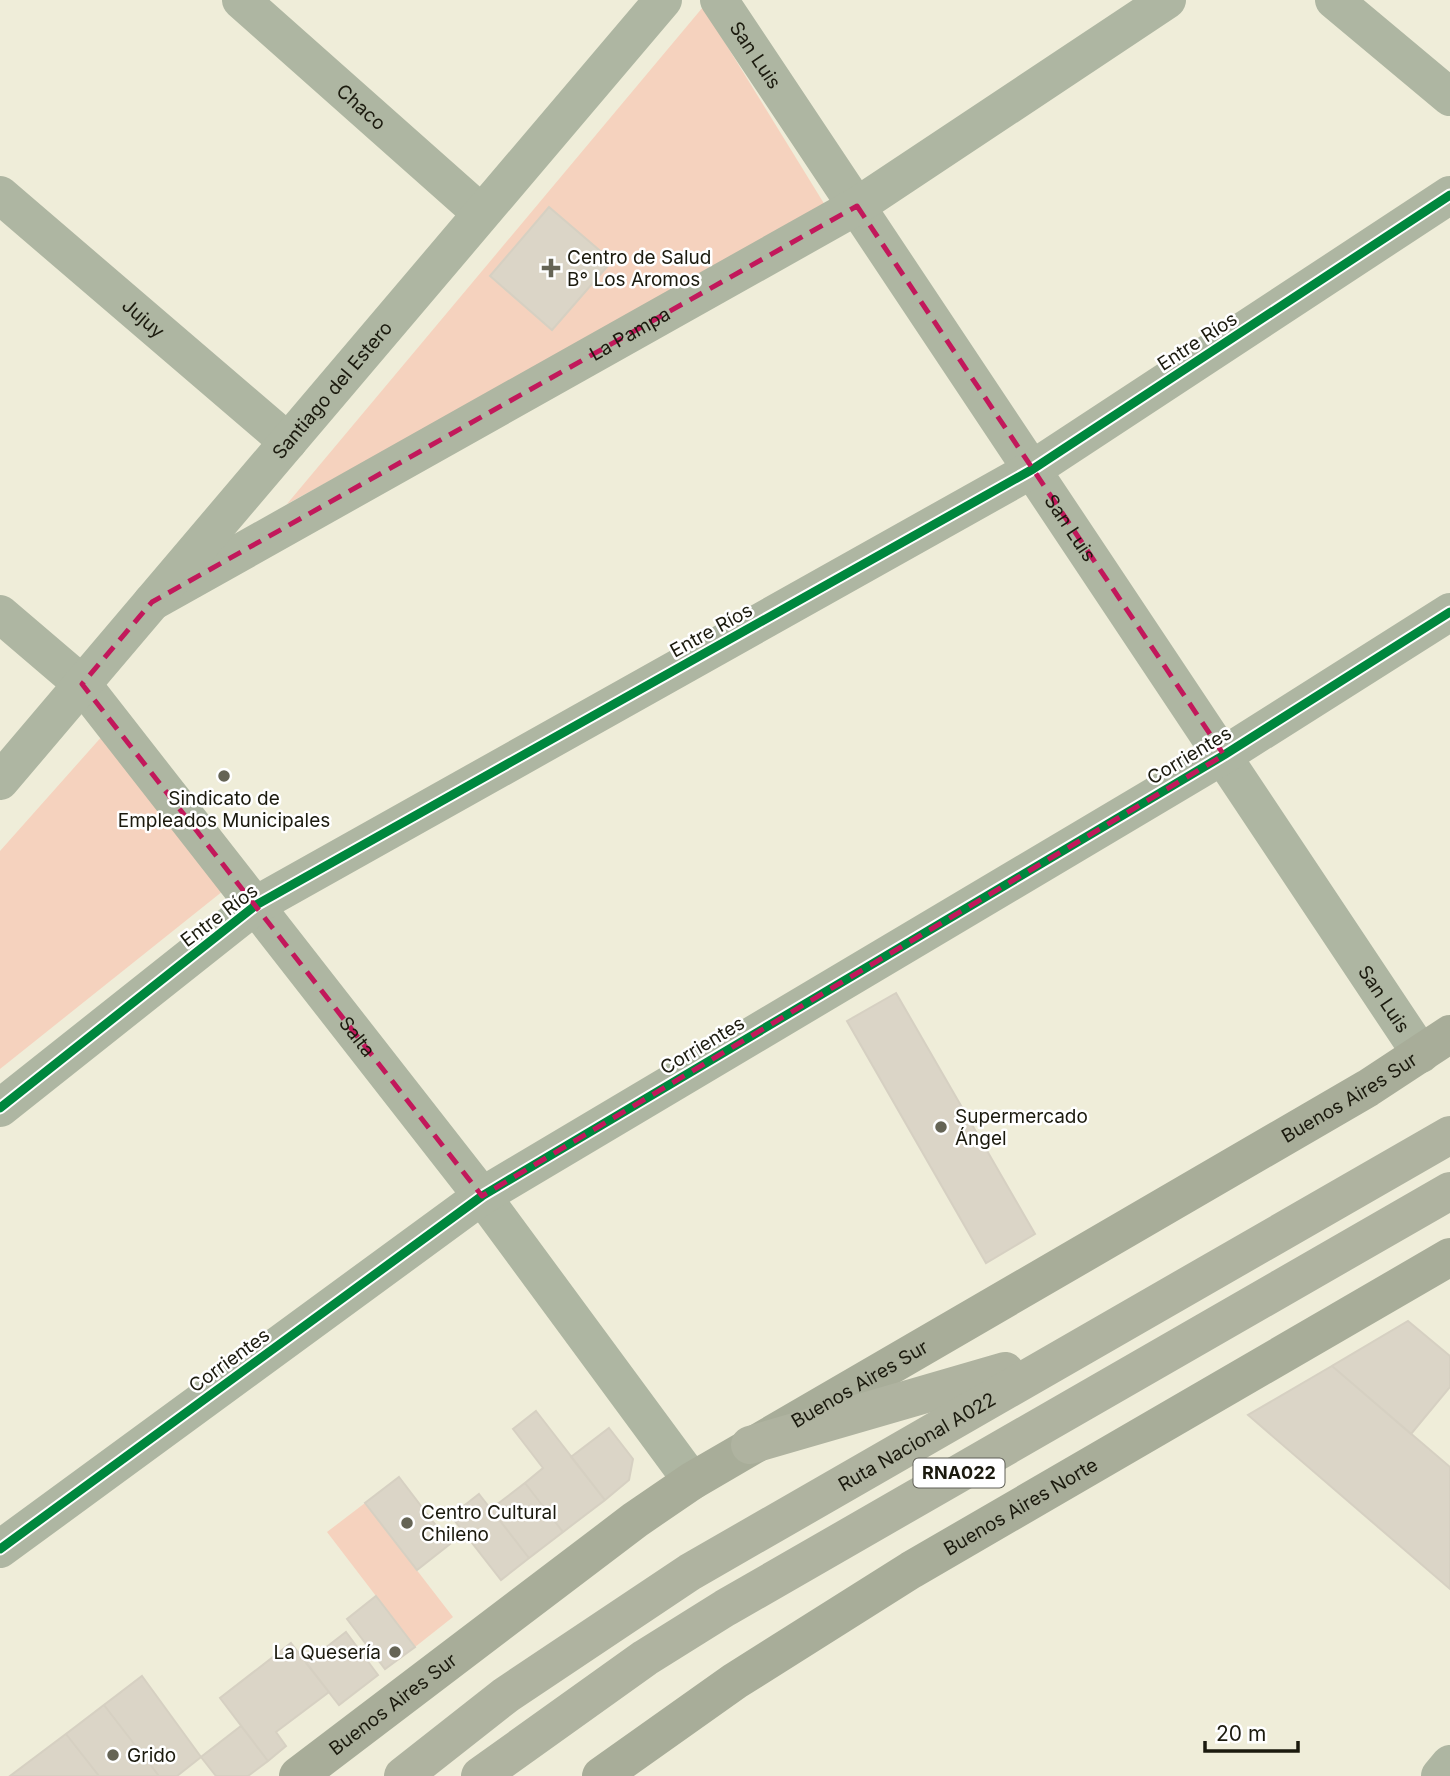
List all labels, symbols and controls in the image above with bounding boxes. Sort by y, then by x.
street label: San Luis [725,17,786,93]
street label: Chaco [332,79,390,135]
place label: Centro de Salud B° Los Aromos [567,246,711,291]
marker: Centro de Salud B° Los Aromos [541,258,561,278]
street label: Jujuy [117,294,169,343]
street label: La Pampa [586,302,674,366]
street label: Entre Ríos [1153,307,1241,376]
street label: Santiago del Estero [267,317,397,464]
street label: San Luis [1039,490,1101,566]
street label: Entre Ríos [666,598,756,662]
street label: Corrientes [1143,721,1236,790]
marker: Sindicato de Empleados Municipales [216,768,232,784]
place label: Sindicato de Empleados Municipales [118,787,330,832]
street label: Entre Ríos [176,879,262,952]
street label: San Luis [1353,961,1414,1037]
street label: Corrientes [656,1011,749,1080]
street label: Salta [334,1012,380,1061]
street label: Buenos Aires Sur [1277,1048,1421,1148]
place label: Supermercado Ángel [955,1105,1088,1150]
marker: Supermercado Ángel [933,1119,949,1135]
street label: Corrientes [184,1323,274,1397]
street label: Buenos Aires Sur [787,1335,932,1433]
street label: Ruta Nacional A022 [834,1388,1000,1496]
street label: Buenos Aires Norte [940,1453,1102,1561]
road number: RNA022 [914,1458,1004,1488]
place label: Centro Cultural Chileno [421,1501,557,1546]
marker: Centro Cultural Chileno [399,1515,415,1531]
place label: La Quesería [274,1641,381,1664]
marker: La Quesería [387,1644,403,1660]
street label: Buenos Aires Sur [325,1649,462,1760]
scale bar [1205,1710,1298,1754]
text: 20 m [1216,1721,1266,1746]
place label: Grido [127,1744,176,1767]
marker: Grido [105,1747,121,1763]

